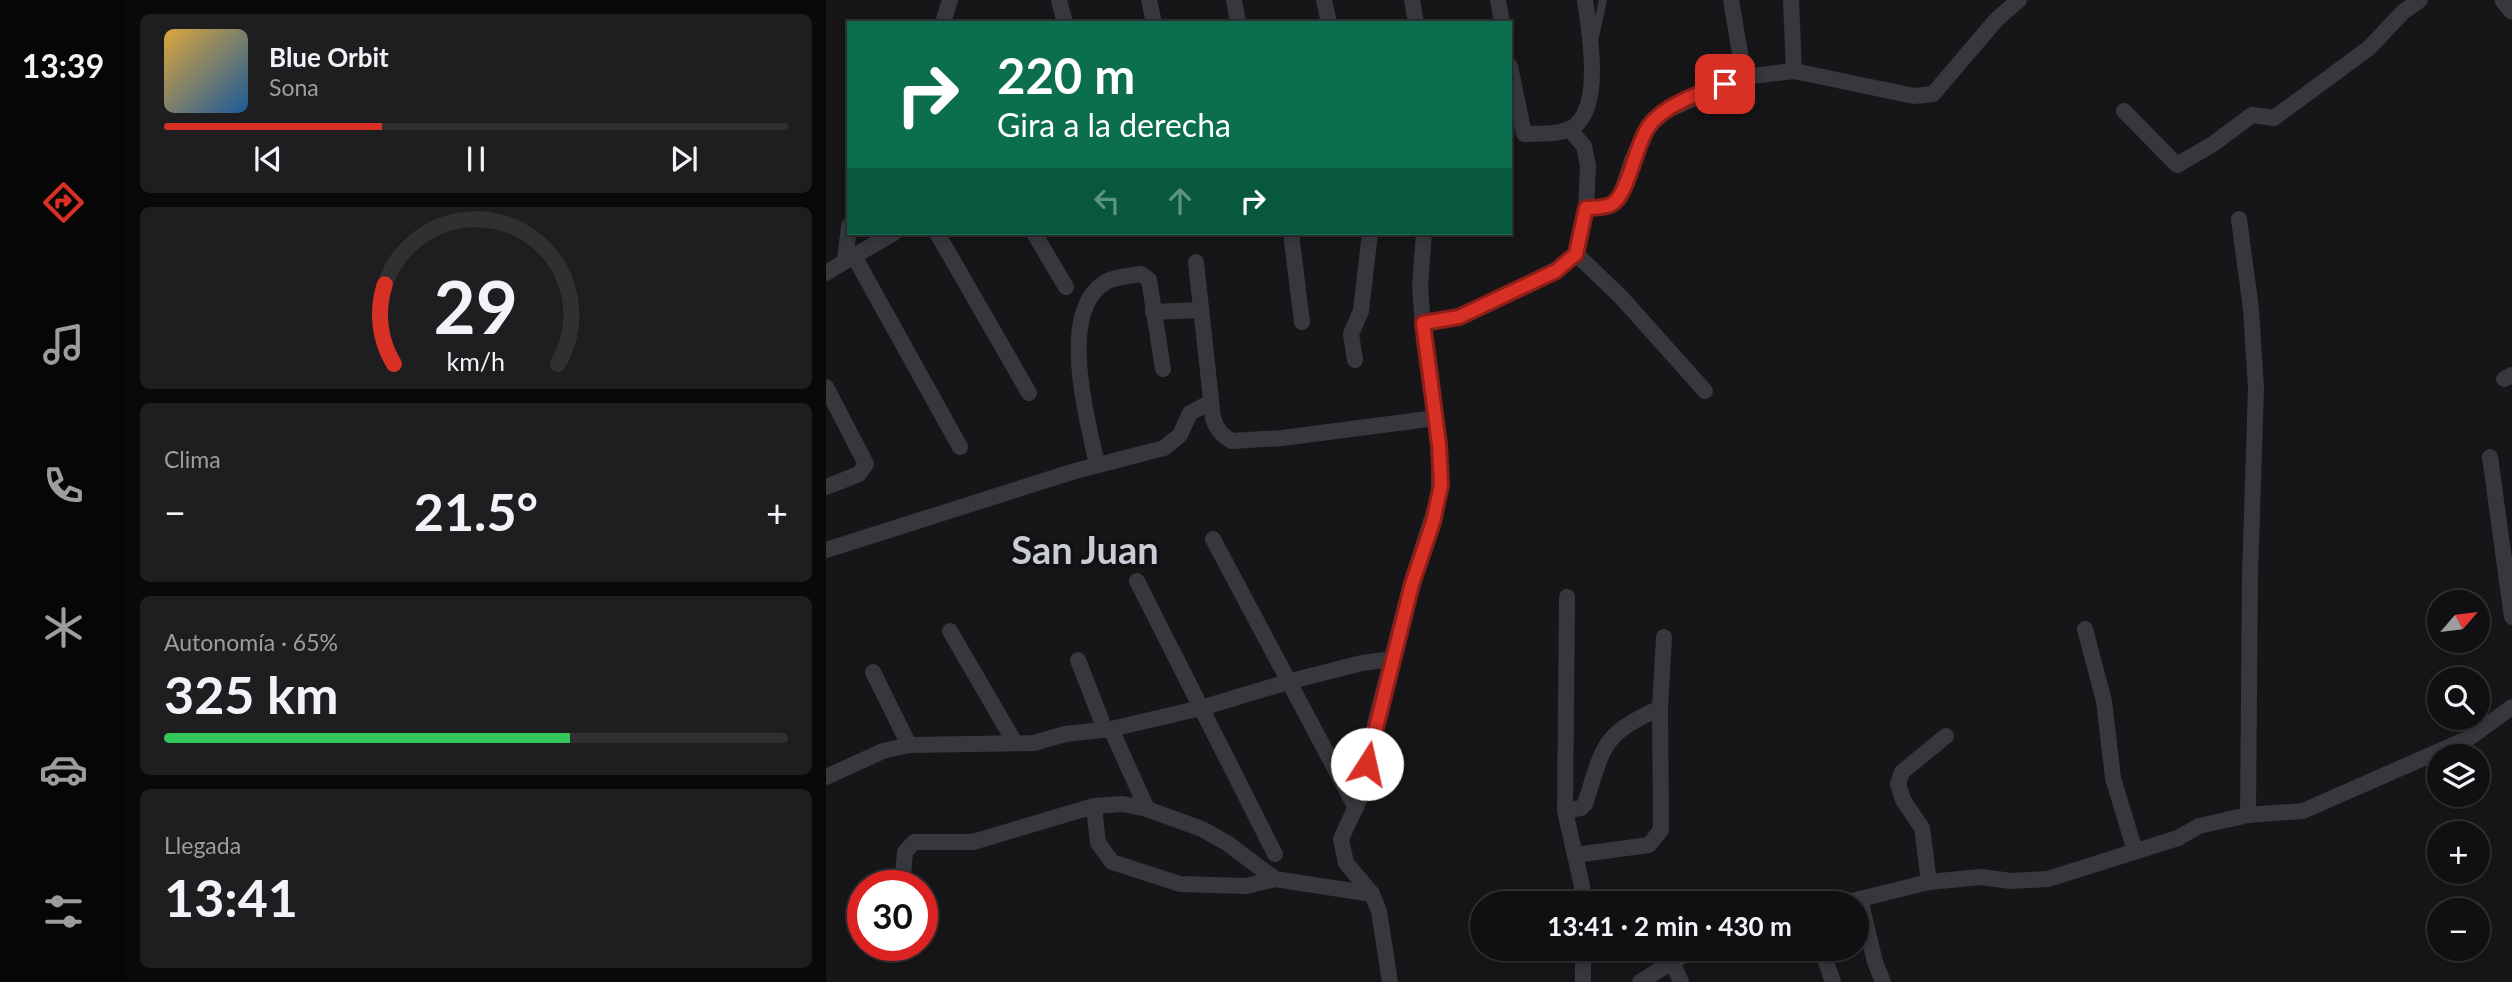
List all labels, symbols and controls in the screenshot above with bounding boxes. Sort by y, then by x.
text: Blue Orbit [269,41,389,73]
text: 13:39 [22,46,104,85]
text: 220 m [997,46,1135,104]
icon: right [882,49,973,140]
pin [1695,54,1755,114]
icon: arrive [1706,65,1744,103]
text: Sona [269,73,319,101]
text: Gira a la derecha [997,105,1231,144]
icon: previous [249,140,287,178]
icon: pause [457,140,495,178]
icon: next [665,140,703,178]
icon: directions [39,178,88,227]
icon: left [1088,182,1126,220]
icon: ahead [1161,182,1199,220]
icon: right [1234,182,1272,220]
text: 29 [434,262,518,350]
icon: music [39,320,88,369]
text: km/h [447,346,505,376]
text: Clima [164,445,221,473]
icon: phone [39,461,88,510]
text: 21.5° [414,480,538,542]
text: − [164,489,186,535]
text: + [766,489,788,535]
district label: San Juan [1011,526,1159,572]
north arrow [2427,590,2490,653]
map controls [2427,590,2490,961]
icon: climate [39,603,88,652]
text: Autonomía · 65% [164,628,338,656]
text: 325 km [164,663,338,725]
button: search [2427,667,2490,730]
position arrow [1330,727,1404,801]
button: layers [2427,744,2490,807]
icon: car [39,745,88,794]
button: + [2427,821,2490,884]
text: Llegada [164,831,241,859]
text: 13:41 [164,866,298,928]
speed limit sign: 30 [847,870,938,961]
icon: filters [39,887,88,936]
button: − [2427,898,2490,961]
text: 13:41 · 2 min · 430 m [1547,910,1792,942]

